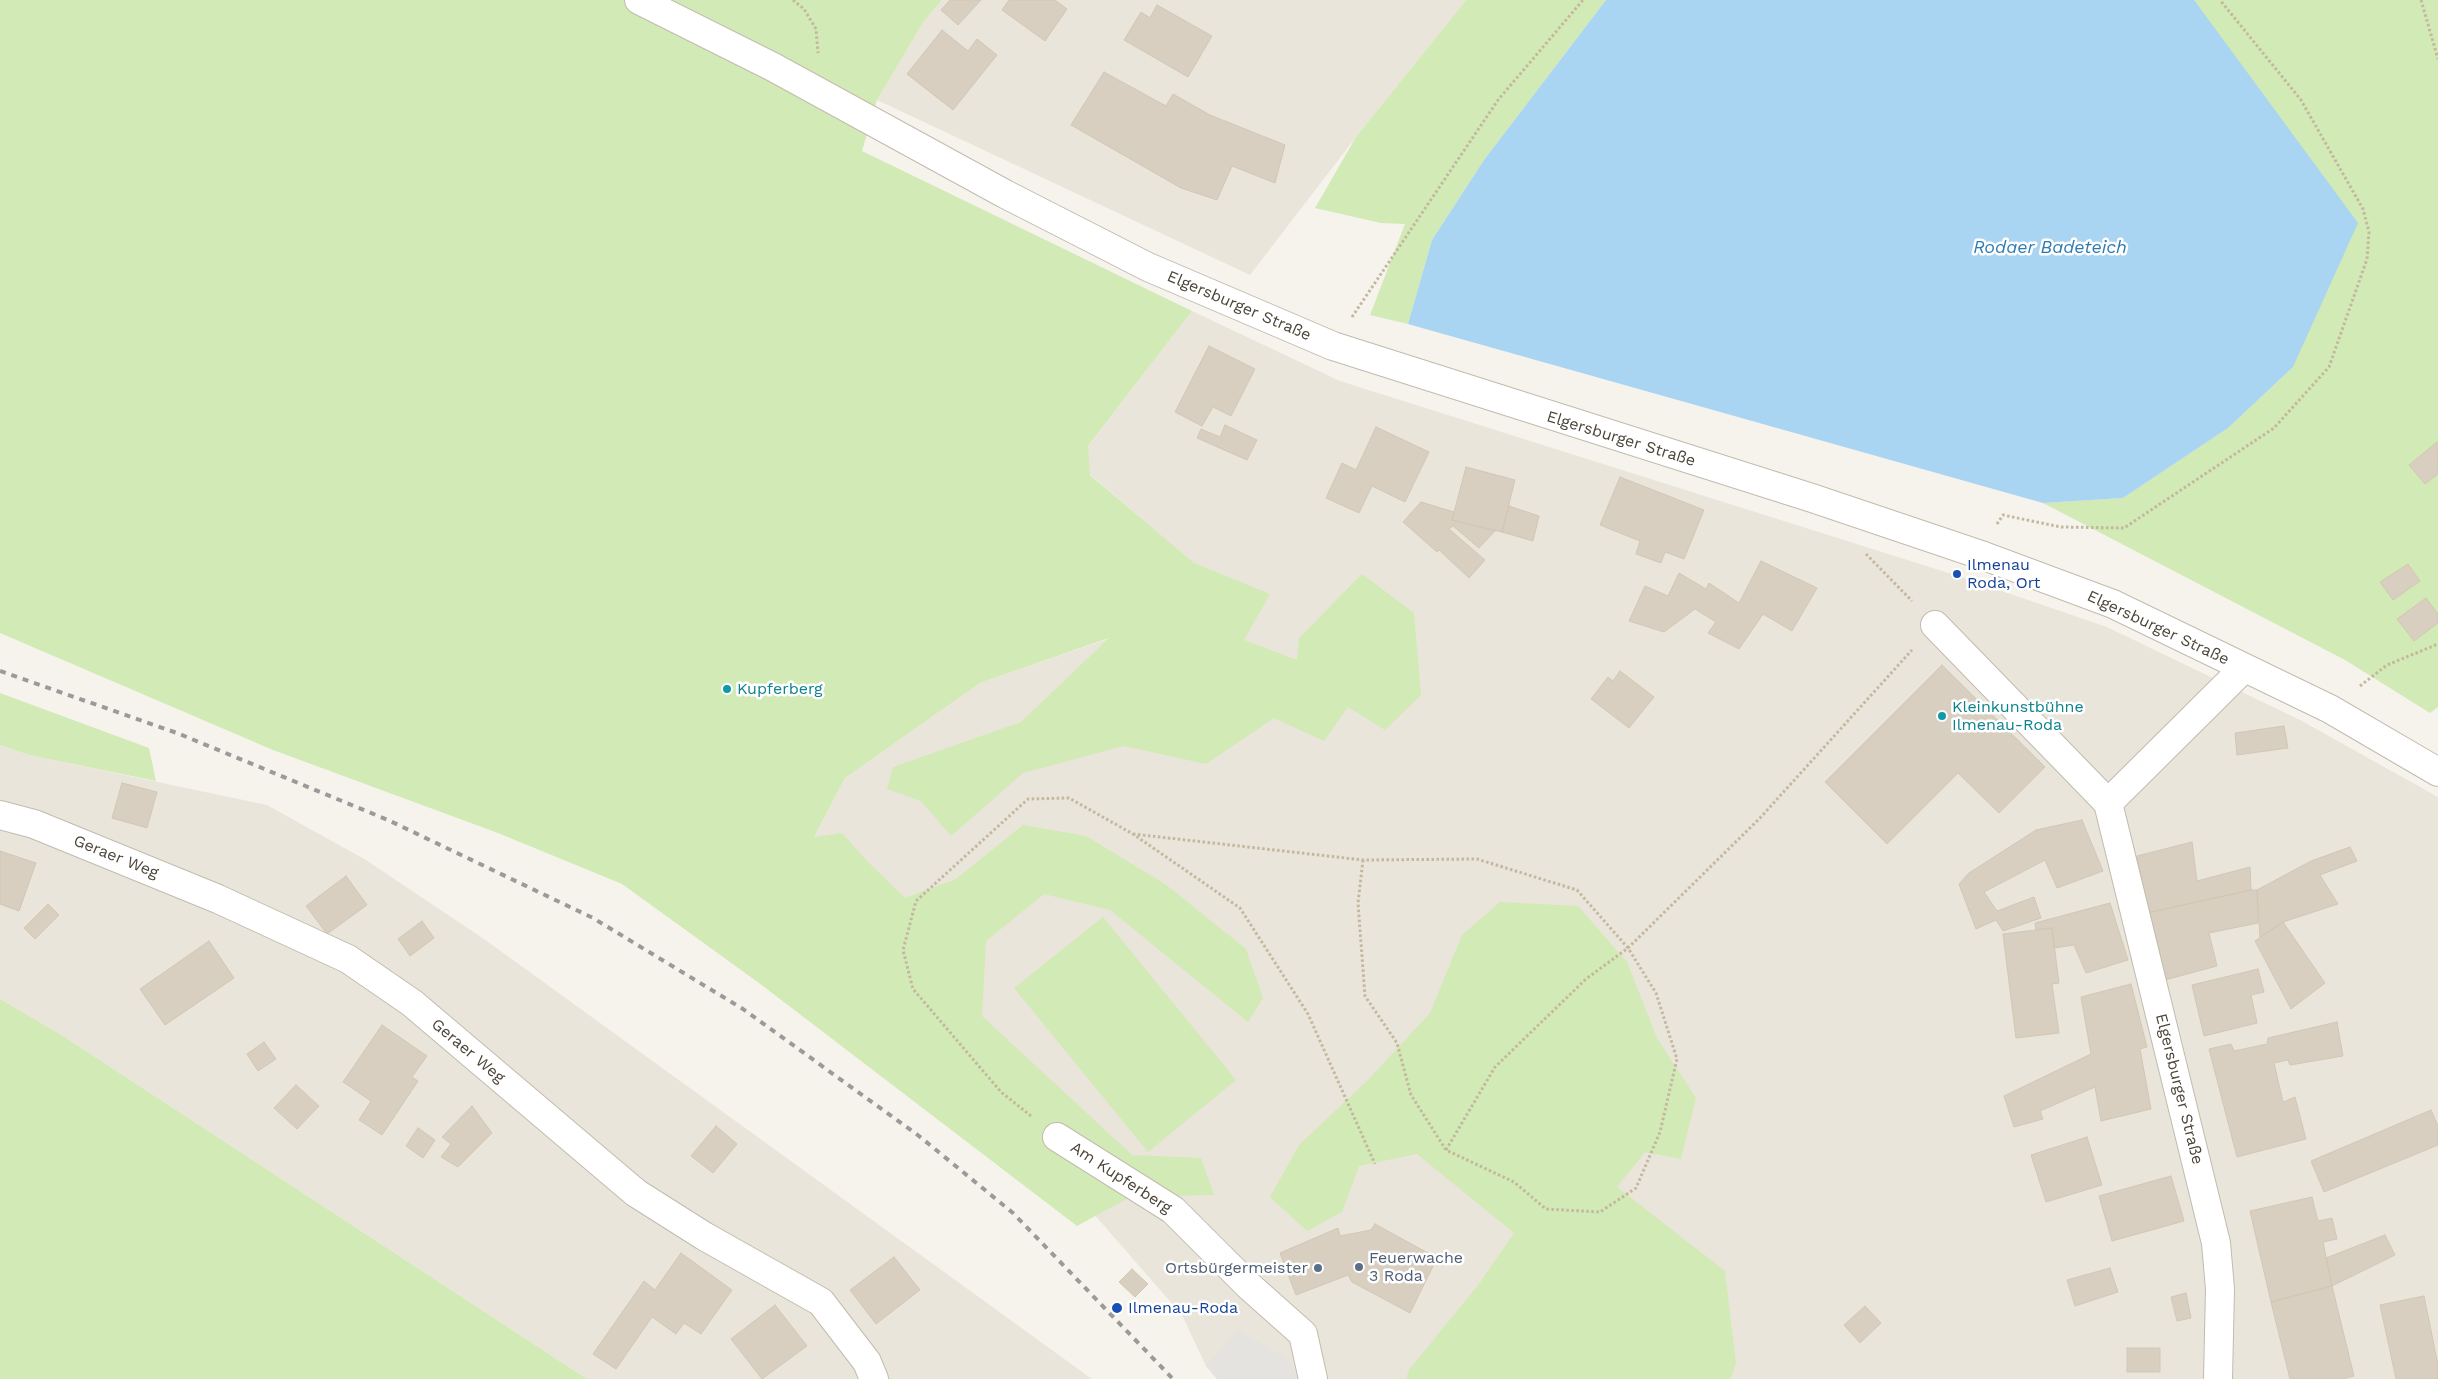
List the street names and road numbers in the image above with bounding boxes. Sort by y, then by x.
street label: Elgersburger Straße [1164,267,1314,345]
street label: Elgersburger Straße [1544,407,1698,471]
street label: Elgersburger Straße [2084,587,2232,669]
street label: Geraer Weg [71,831,161,883]
street label: Elgersburger Straße [2151,1012,2207,1166]
street label: Geraer Weg [427,1015,509,1087]
street label: Am Kupferberg [1067,1138,1175,1218]

